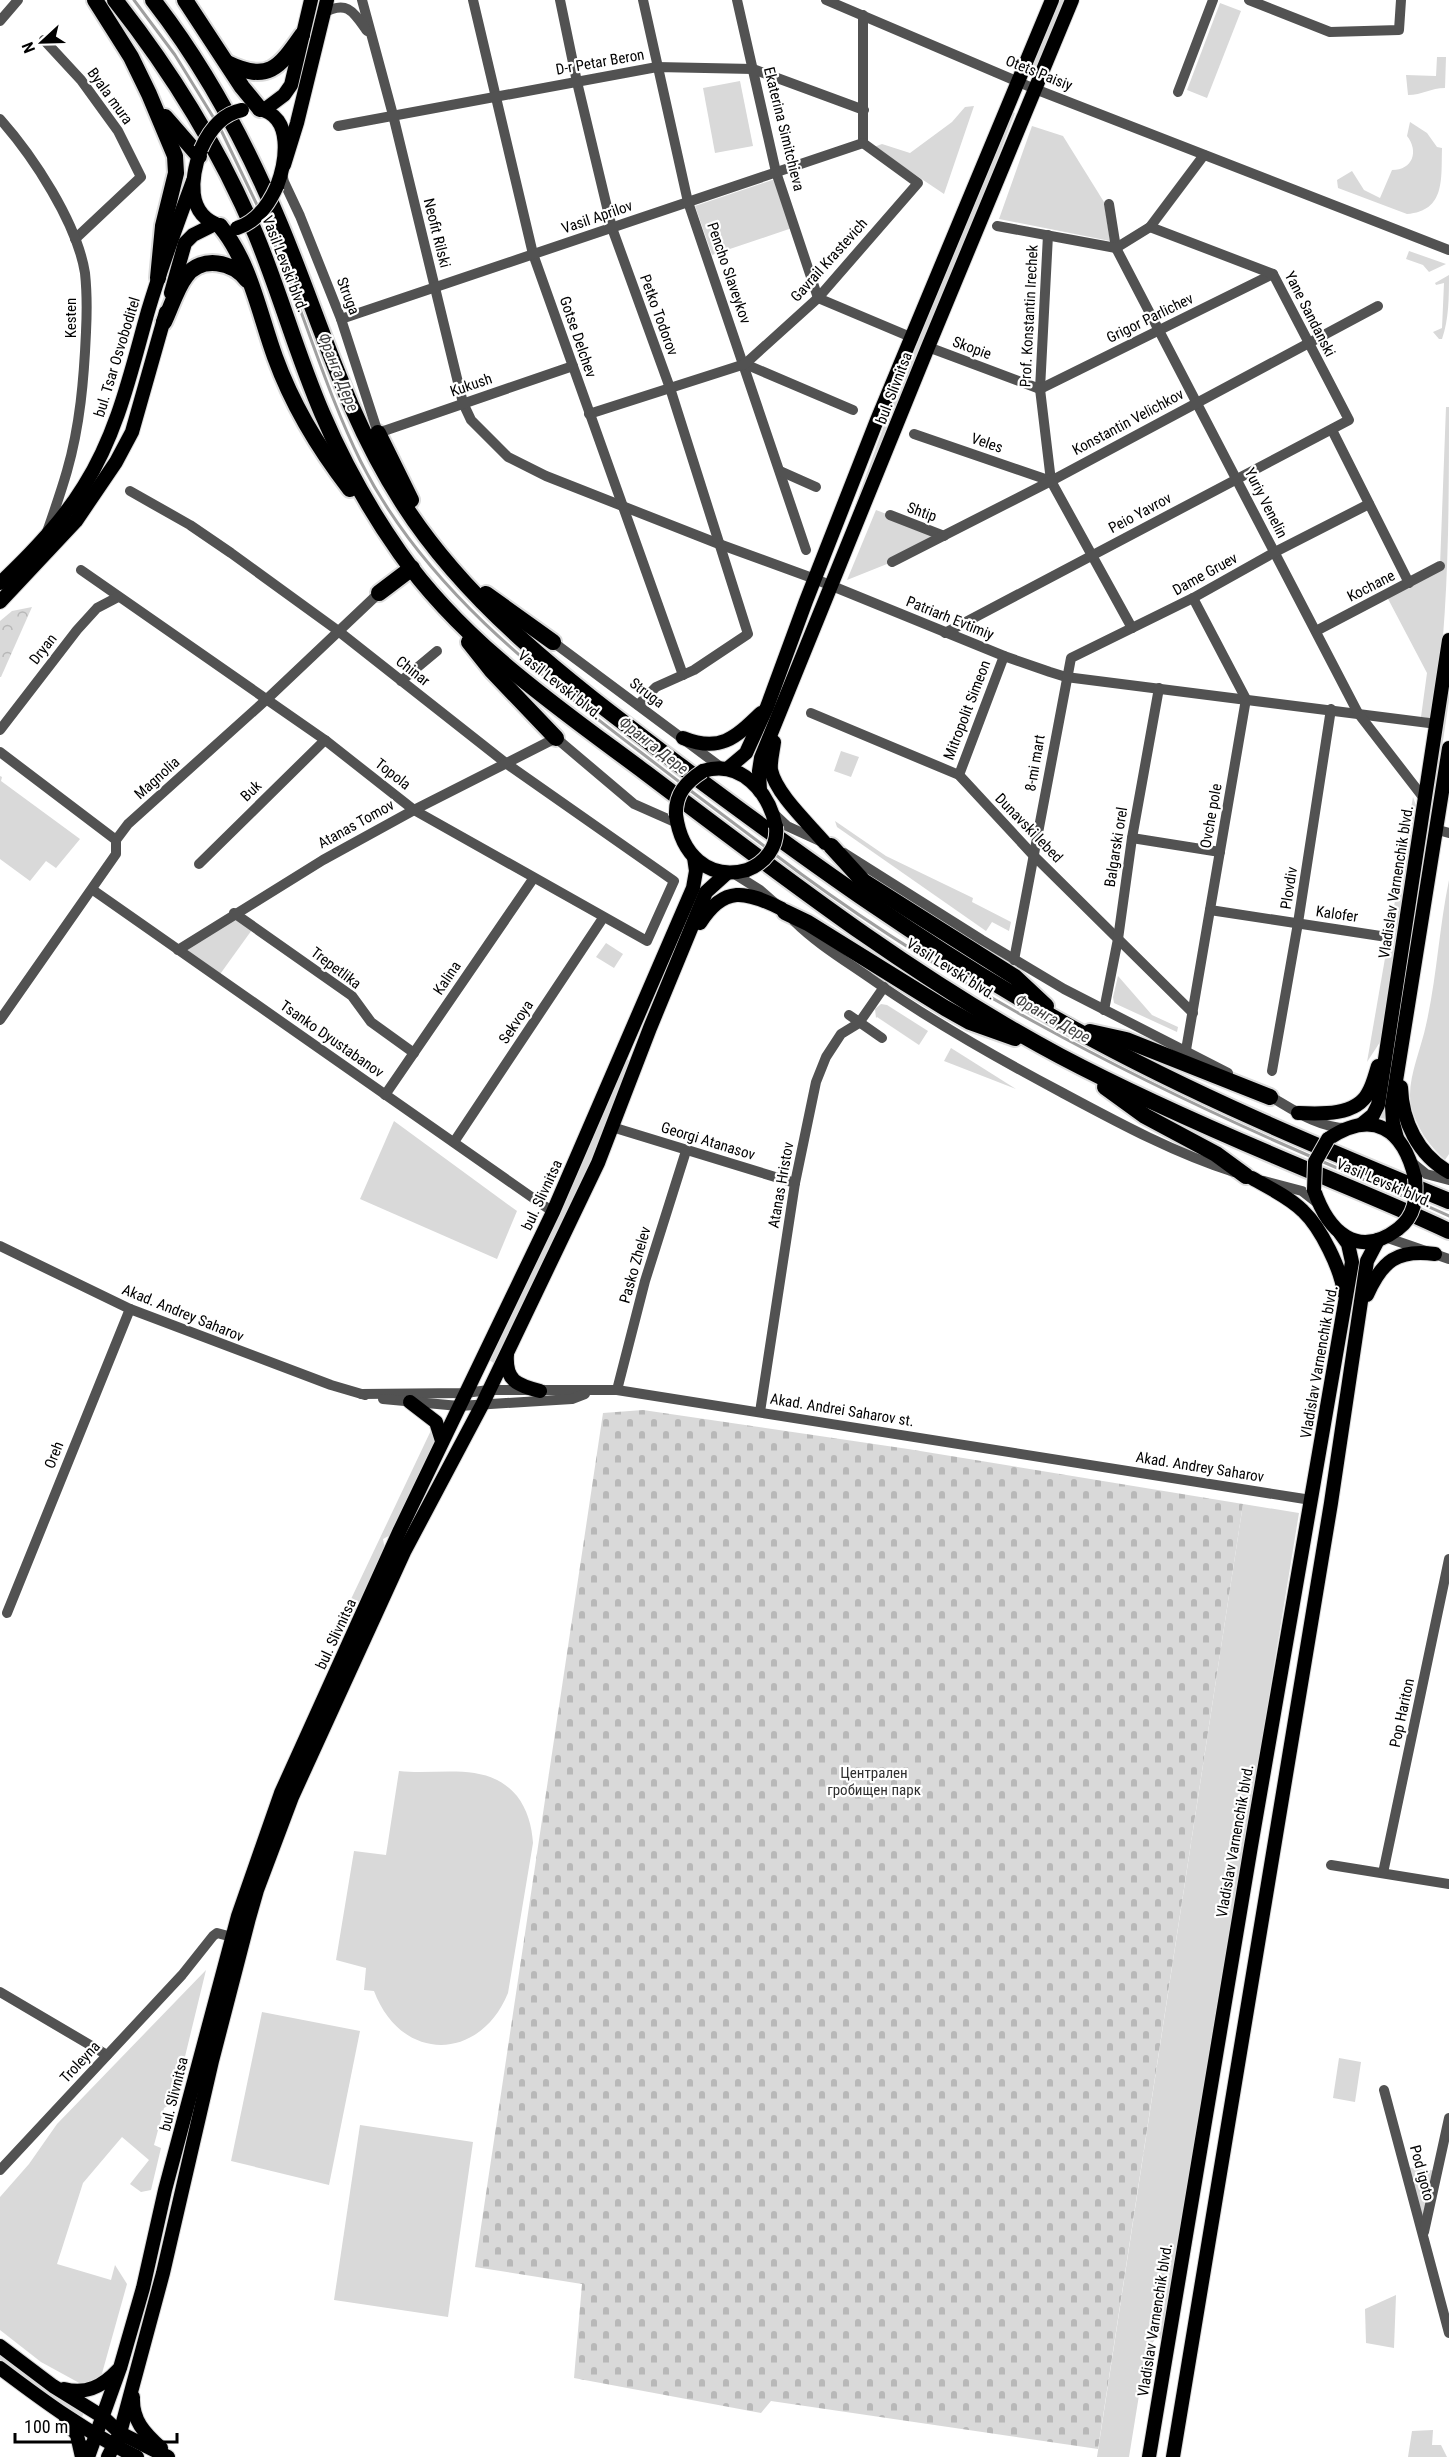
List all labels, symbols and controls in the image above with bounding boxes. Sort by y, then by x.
north arrow [12,12,72,72]
text: N [18,39,39,56]
street label: D-r Petar Beron [554,45,646,79]
street label: Otets Paisiy [1003,51,1075,95]
street label: Byala mura [83,64,137,128]
street label: Ekaterina Simitchieva [760,65,808,193]
street label: Neofit Rilski [420,196,454,270]
street label: Vasil Aprilov [559,196,635,238]
street label: Vasil Levski blvd. [258,213,312,315]
street label: Gavrail Krastevich [787,215,871,305]
street label: Pencho Slaveykov [703,220,755,327]
street label: Prof. Konstantin Irechek [1016,244,1042,388]
street label: Yane Sandanski [1281,268,1339,360]
street label: Petko Todorov [636,272,682,359]
street label: Struga [333,275,363,317]
street label: Grigor Parlichev [1104,289,1197,347]
street label: Gotse Delchev [556,294,600,381]
street label: bul. Tsar Osvoboditel [90,295,144,419]
street label: Kesten [62,298,80,338]
water label: Франга Дере [314,330,363,414]
street label: Skopie [950,333,994,363]
street label: bul. Slivnitsa [872,349,916,427]
street label: Kukush [448,369,494,401]
street label: Konstantin Velichkov [1069,385,1187,459]
street label: Veles [969,429,1005,457]
street label: Yuriy Venelin [1241,465,1291,541]
street label: Peio Yavrov [1105,489,1175,537]
street label: Shtip [905,498,939,526]
street label: Dame Gruev [1169,549,1241,599]
street label: Kochane [1344,566,1398,606]
street label: Patriarh Evtimiy [904,592,996,644]
street label: Dryan [25,630,61,668]
street label: Vasil Levski blvd. [514,647,606,723]
street label: Chinar [392,652,434,690]
street label: Mitropolit Simeon [940,658,994,762]
street label: Struga [626,674,668,712]
water label: Франга Дере [615,712,692,778]
street label: 8-mi mart [1021,733,1049,793]
street label: Magnolia [131,753,183,803]
street label: Topola [372,755,414,793]
street label: Buk [237,777,265,805]
street label: Ovche pole [1196,782,1226,850]
street label: Dunavski lebed [991,790,1067,866]
street label: Atanas Tomov [315,795,398,852]
street label: Vladislav Varnenchik blvd. [1375,804,1417,960]
street label: Balgarski orel [1101,806,1131,888]
street label: Plovdiv [1277,865,1301,911]
street label: Kalofer [1315,902,1360,926]
street label: Vasil Levski blvd. [903,934,999,1004]
street label: Trepetlika [307,943,365,993]
street label: Kalina [429,958,465,998]
water label: Франга Дере [1012,990,1094,1047]
street label: Tsanko Dyustabanov [277,997,388,1082]
street label: Sekvoya [495,997,537,1047]
street label: Georgi Atanasov [659,1118,758,1164]
street label: Atanas Hristov [765,1140,798,1229]
street label: Vasil Levski blvd. [1334,1155,1434,1211]
street label: bul. Slivnitsa [518,1157,566,1233]
street label: Pasko Zhelev [615,1224,655,1305]
street label: Akad. Andrey Saharov [120,1280,247,1346]
street label: Vladislav Varnenchik blvd. [1297,1284,1341,1440]
street label: Akad. Andrei Saharov st. [769,1390,915,1430]
street label: Oreh [40,1439,68,1471]
street label: Akad. Andrey Saharov [1135,1448,1266,1486]
street label: bul. Slivnitsa [312,1596,360,1672]
street label: Pop Hariton [1386,1677,1418,1749]
street label: Vladislav Varnenchik blvd. [1213,1763,1257,1919]
park label: Централен гробищен парк [827,1764,921,1799]
street label: Troleyna [56,2037,104,2087]
street label: bul. Slivnitsa [156,2055,192,2133]
street label: Pod igoto [1406,2143,1438,2203]
street label: Vladislav Varnenchik blvd. [1134,2242,1176,2398]
scale bar [15,2406,177,2444]
text: 100 m [24,2416,68,2437]

